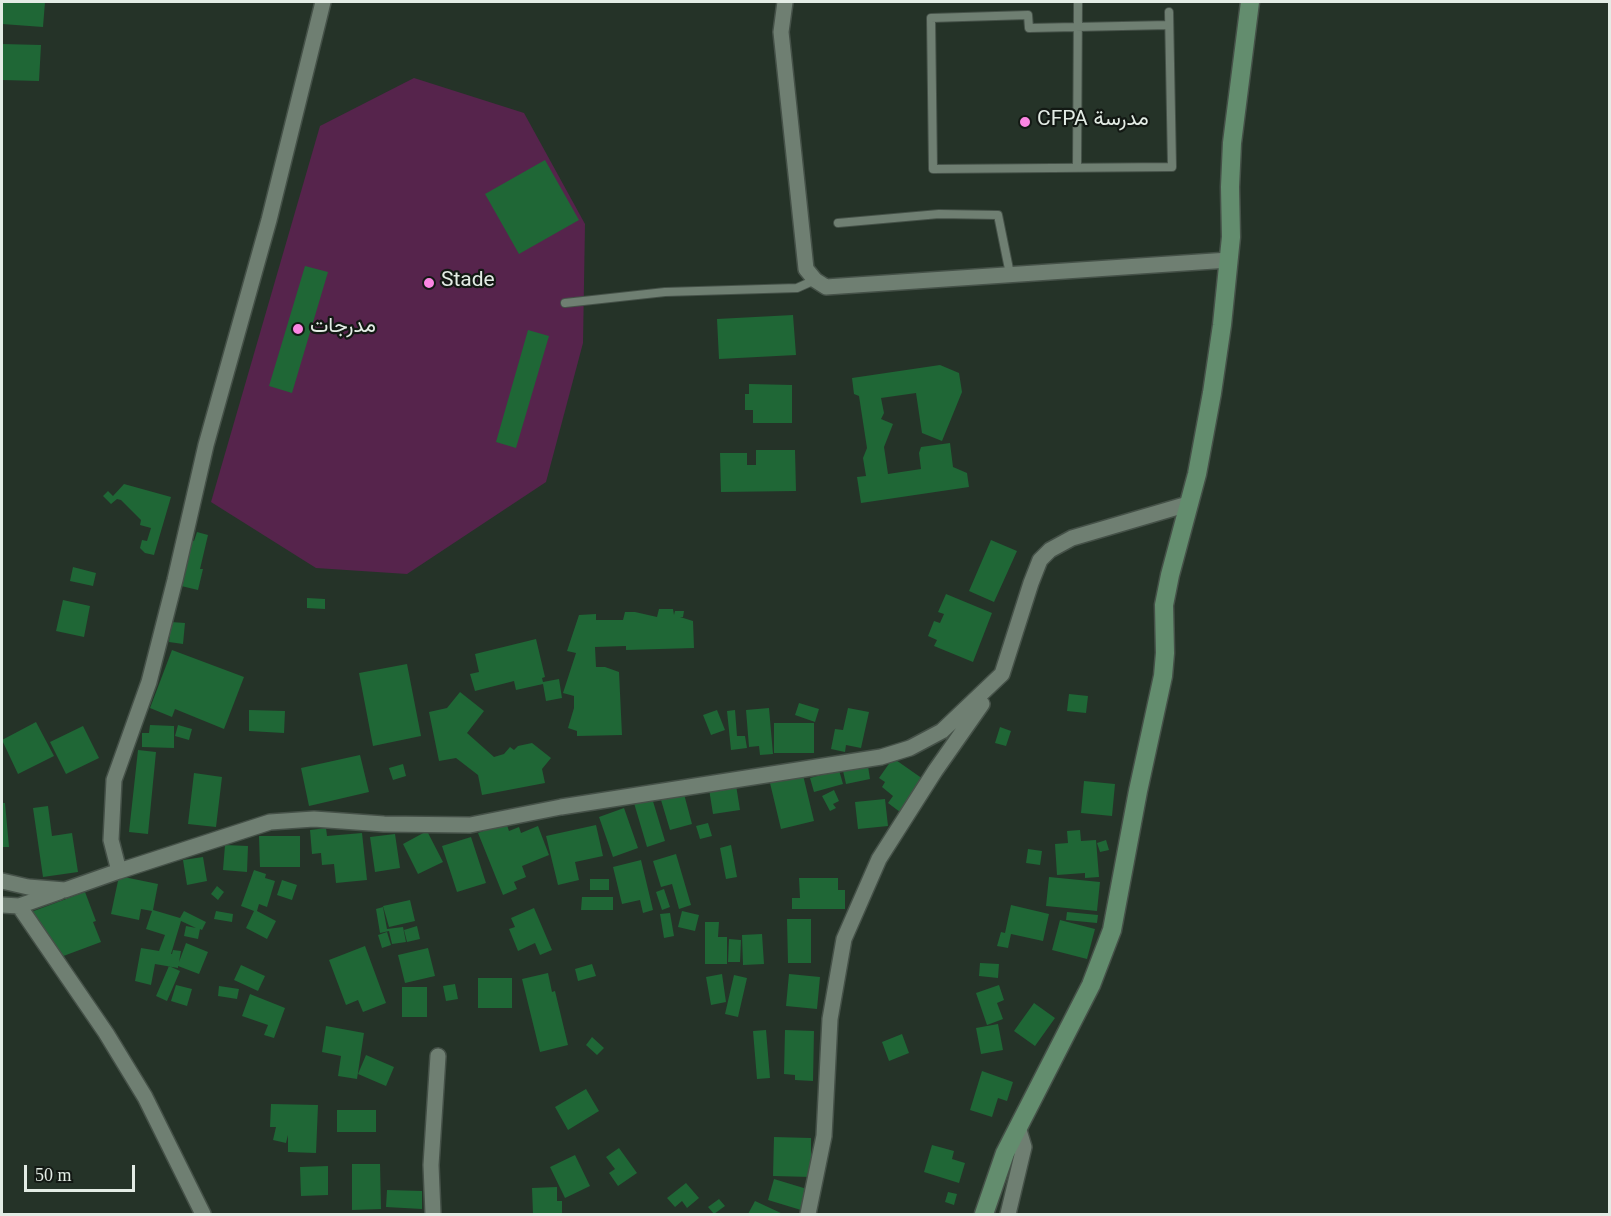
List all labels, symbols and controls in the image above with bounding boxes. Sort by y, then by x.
place label: CFPA مدرسة [1037,109,1149,135]
marker: CFPA مدرسة [1018,115,1032,129]
place label: Stade [441,270,495,296]
marker: Stade [422,276,436,290]
place label: مدرجات [310,316,376,342]
marker: مدرجات [291,322,305,336]
scale bar [27,1153,138,1191]
text: 50 m [35,1165,72,1185]

